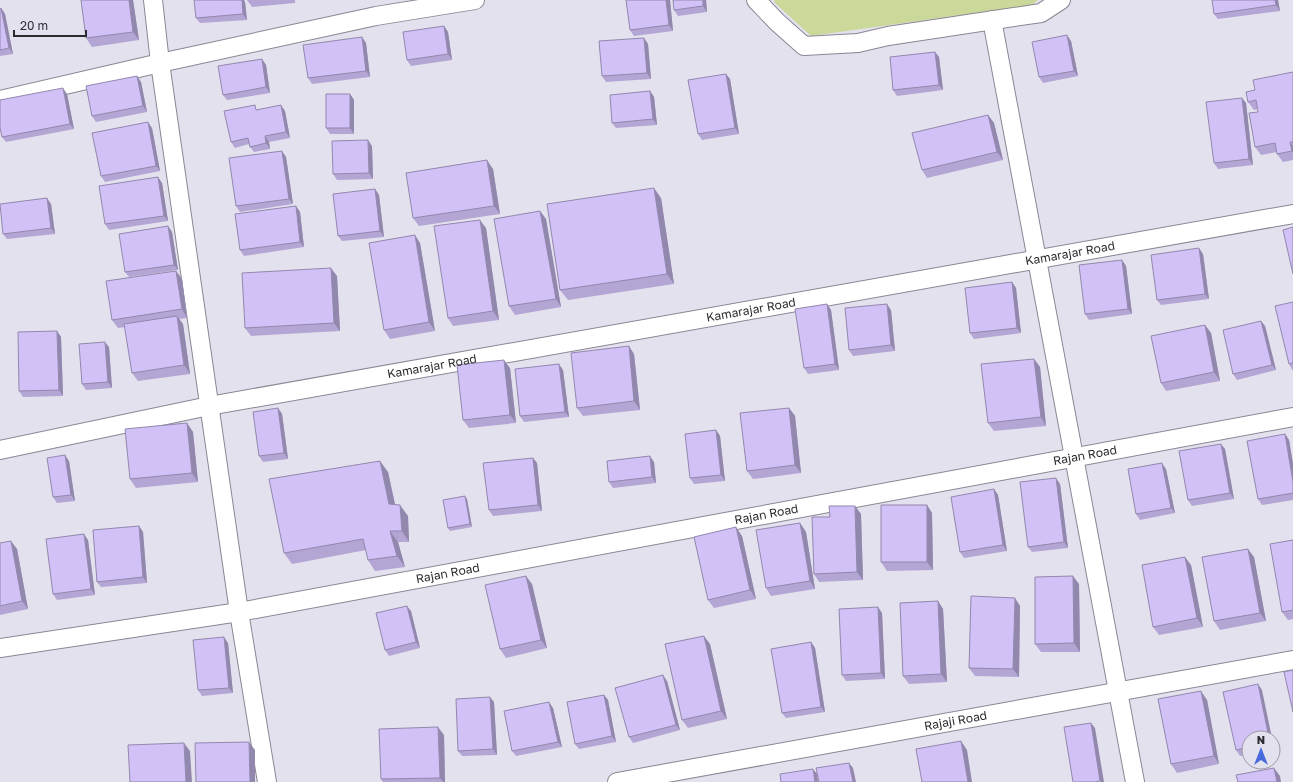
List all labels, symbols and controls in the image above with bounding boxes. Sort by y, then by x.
scale bar [14,12,86,38]
text: 20 m [20,18,48,33]
street label: Kamarajar Road [1024,238,1116,268]
street label: Kamarajar Road [705,294,797,325]
street label: Kamarajar Road [386,351,478,381]
street label: Rajan Road [1052,442,1118,468]
street label: Rajan Road [733,501,799,527]
street label: Rajan Road [415,560,481,586]
street label: Rajaji Road [923,707,988,733]
north arrow [1241,730,1281,770]
text: N [1257,733,1265,746]

